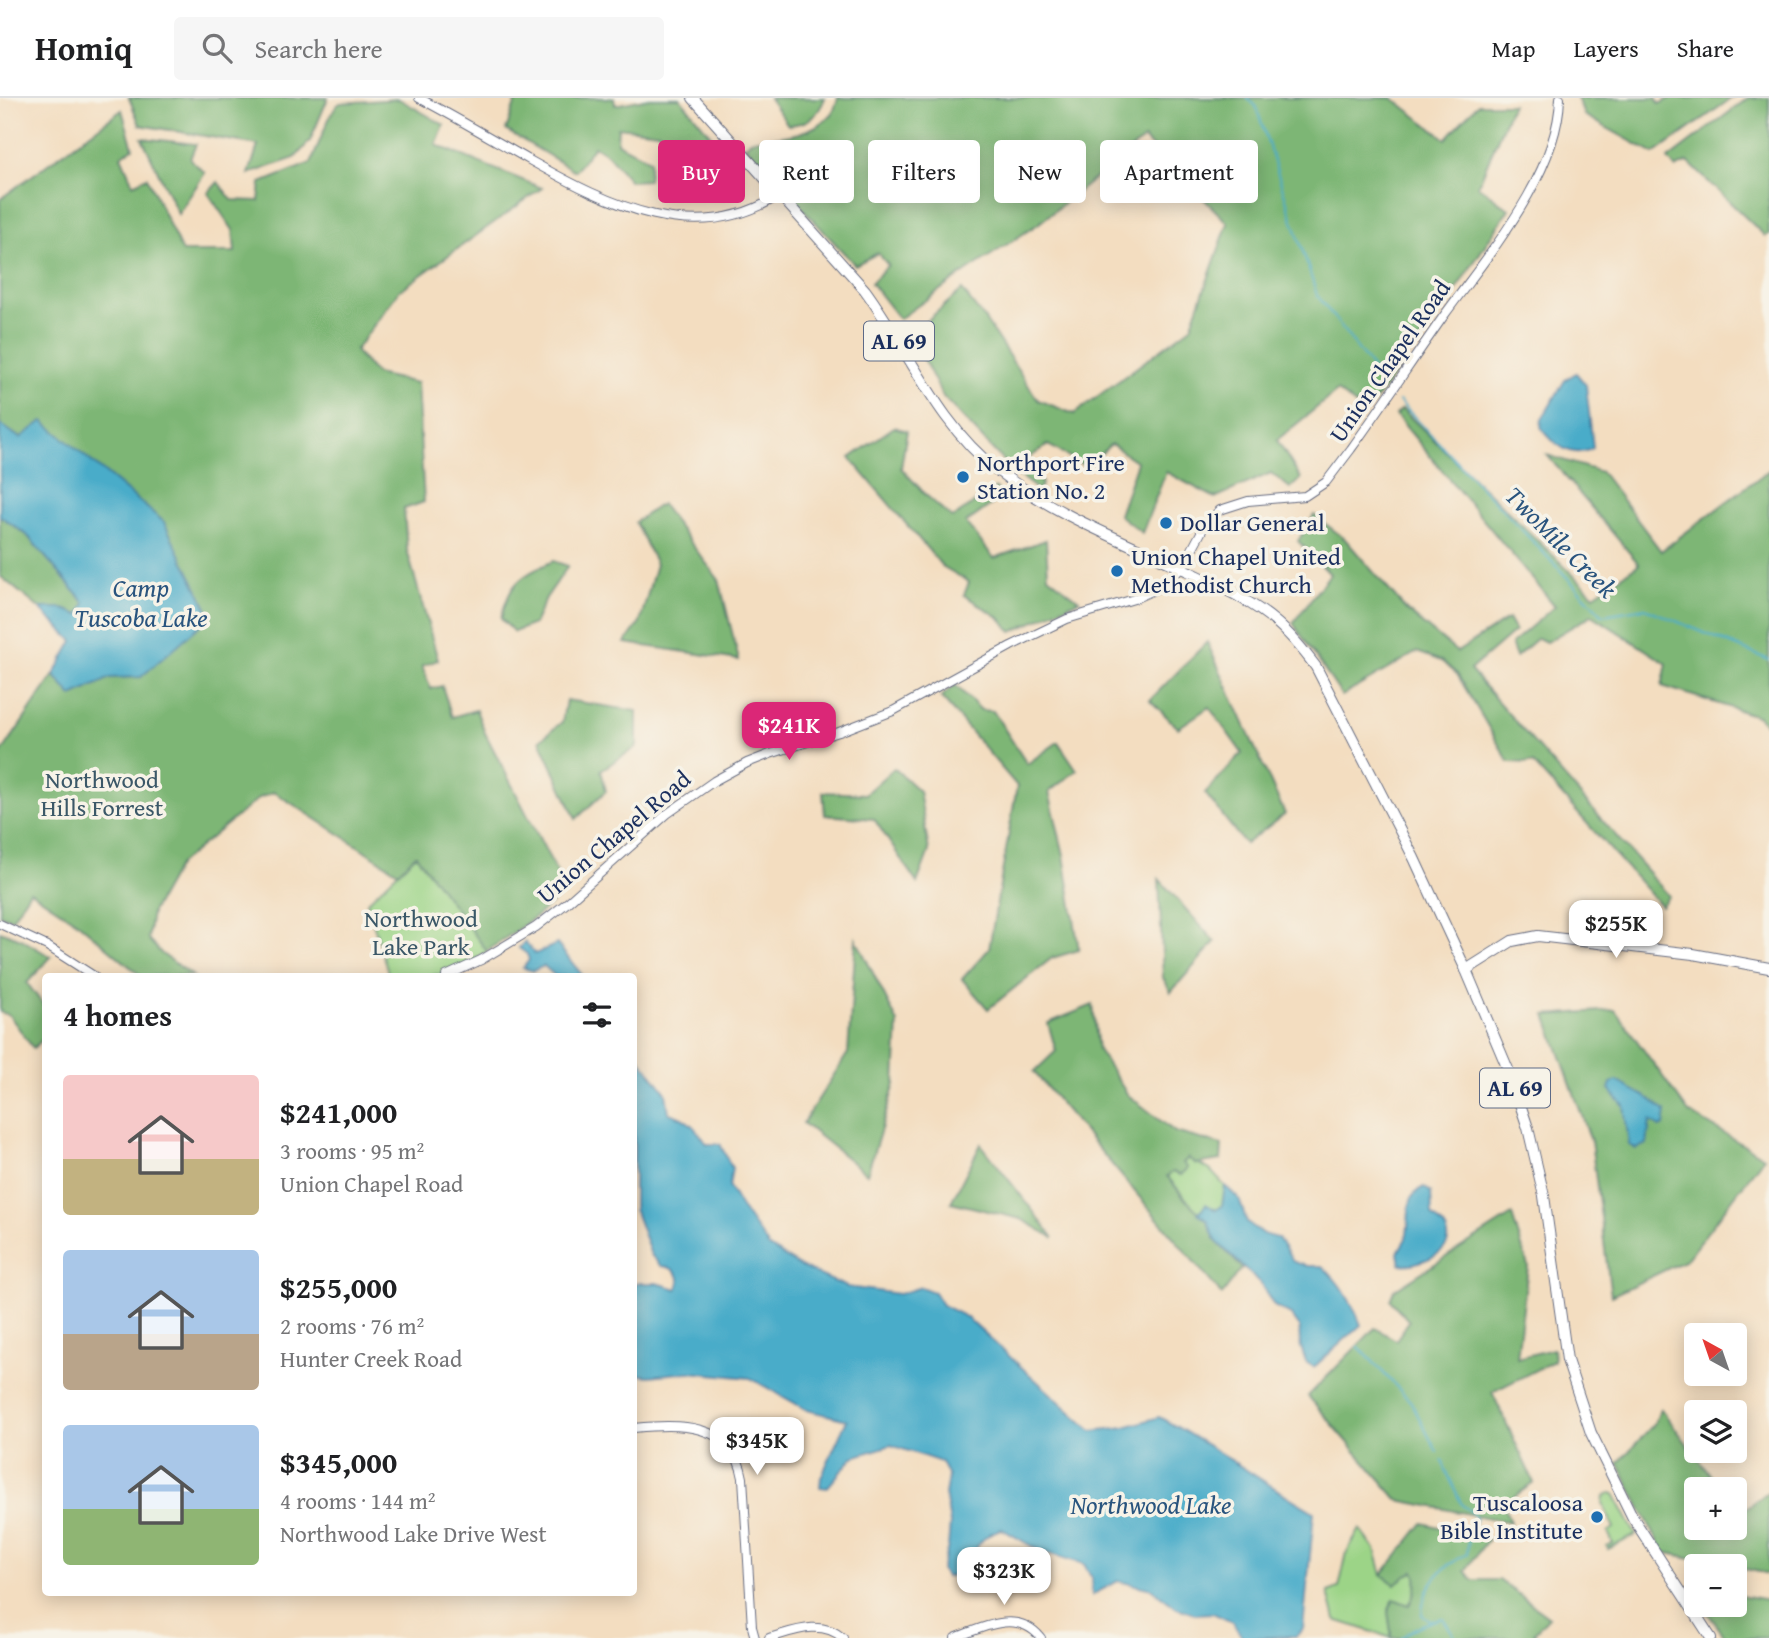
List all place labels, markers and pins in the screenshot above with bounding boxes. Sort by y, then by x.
place label: Northport Fire Station No. 2 [977,445,1125,508]
marker: Northport Fire Station No. 2 [955,469,971,485]
place label: Dollar General [1180,505,1325,540]
marker: Dollar General [1158,515,1174,531]
place label: Union Chapel United Methodist Church [1131,539,1341,602]
marker: Union Chapel United Methodist Church [1109,563,1125,579]
pin: $241K [740,702,838,762]
pin: $255K [1567,900,1665,960]
pin: $345K [708,1418,806,1477]
place label: Tuscaloosa Bible Institute [1440,1485,1584,1548]
marker: Tuscaloosa Bible Institute [1589,1509,1605,1525]
pin: $323K [955,1548,1053,1607]

